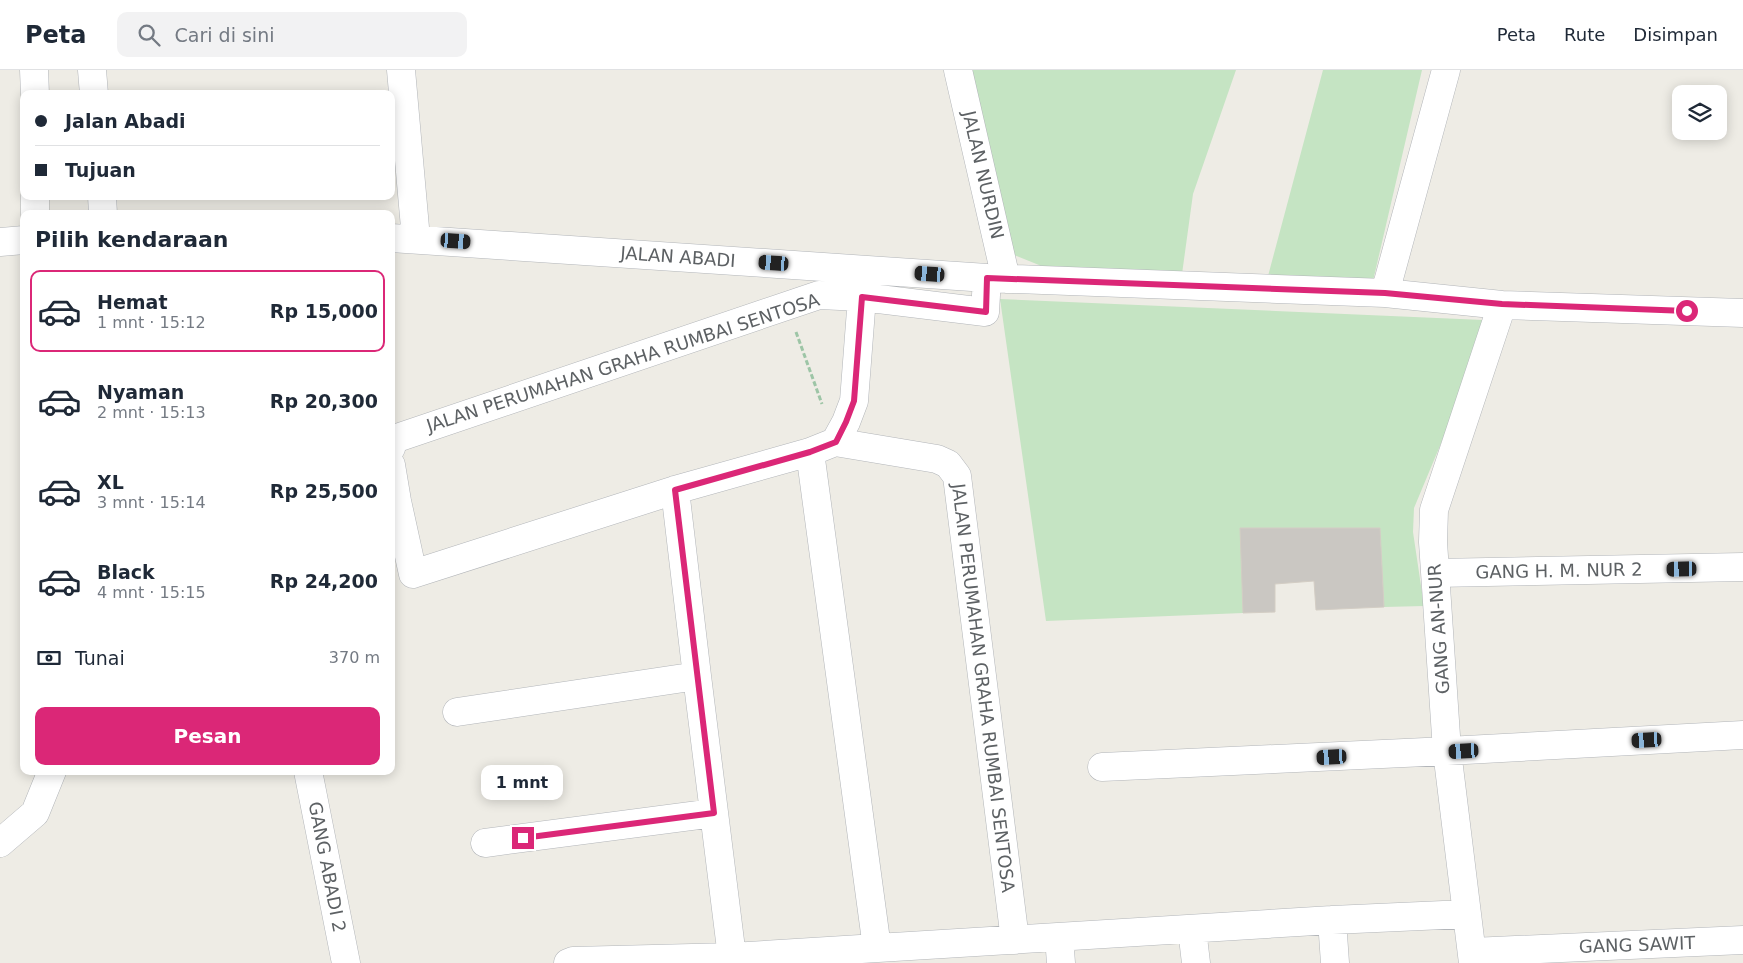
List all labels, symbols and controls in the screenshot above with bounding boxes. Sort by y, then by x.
search box [117,12,467,57]
text: Peta [25,21,87,49]
icon: search [135,21,163,49]
text: Cari di sini [175,24,274,46]
text: Peta [1497,24,1536,45]
text: Rute [1564,24,1605,45]
text: Disimpan [1633,24,1718,45]
map controls [1672,85,1727,140]
button: layers [1672,85,1727,140]
street label: JALAN NURDIN [958,108,1008,241]
text: Jalan Abadi [65,110,186,132]
text: Tujuan [65,159,136,181]
text: Pilih kendaraan [35,227,229,252]
car [440,232,471,250]
street label: JALAN ABADI [619,242,736,271]
car [758,254,789,272]
car [914,265,945,283]
icon: car [37,289,82,334]
street label: JALAN PERUMAHAN GRAHA RUMBAI SENTOSA [423,289,823,436]
text: Hemat [97,291,168,313]
text: Rp 15,000 [270,300,378,322]
route start [1676,300,1698,322]
text: 1 mnt · 15:12 [97,313,206,332]
icon: car [37,379,82,424]
text: Nyaman [97,381,184,403]
text: Rp 20,300 [270,390,378,412]
text: 2 mnt · 15:13 [97,403,206,422]
icon: car [37,469,82,514]
text: XL [97,471,124,493]
text: Rp 25,500 [270,480,378,502]
street label: JALAN PERUMAHAN GRAHA RUMBAI SENTOSA [948,481,1019,894]
text: 3 mnt · 15:14 [97,493,206,512]
icon: car [37,559,82,604]
street label: GANG H. M. NUR 2 [1475,559,1643,582]
text: Black [97,561,155,583]
car [1666,561,1697,577]
street label: GANG AN-NUR [1423,563,1454,695]
text: Rp 24,200 [270,570,378,592]
text: 4 mnt · 15:15 [97,583,206,602]
icon: cash [35,644,63,672]
text: Tunai [75,647,125,669]
text: 370 m [329,648,380,667]
button: Pesan [35,707,380,765]
car [1631,732,1662,748]
car [1448,743,1479,759]
car [1316,749,1347,765]
callout: 1 mnt [482,766,564,800]
text: 1 mnt [496,773,548,792]
street label: GANG ABADI 2 [305,800,350,934]
route end [512,827,534,849]
street label: GANG SAWIT [1578,932,1697,957]

